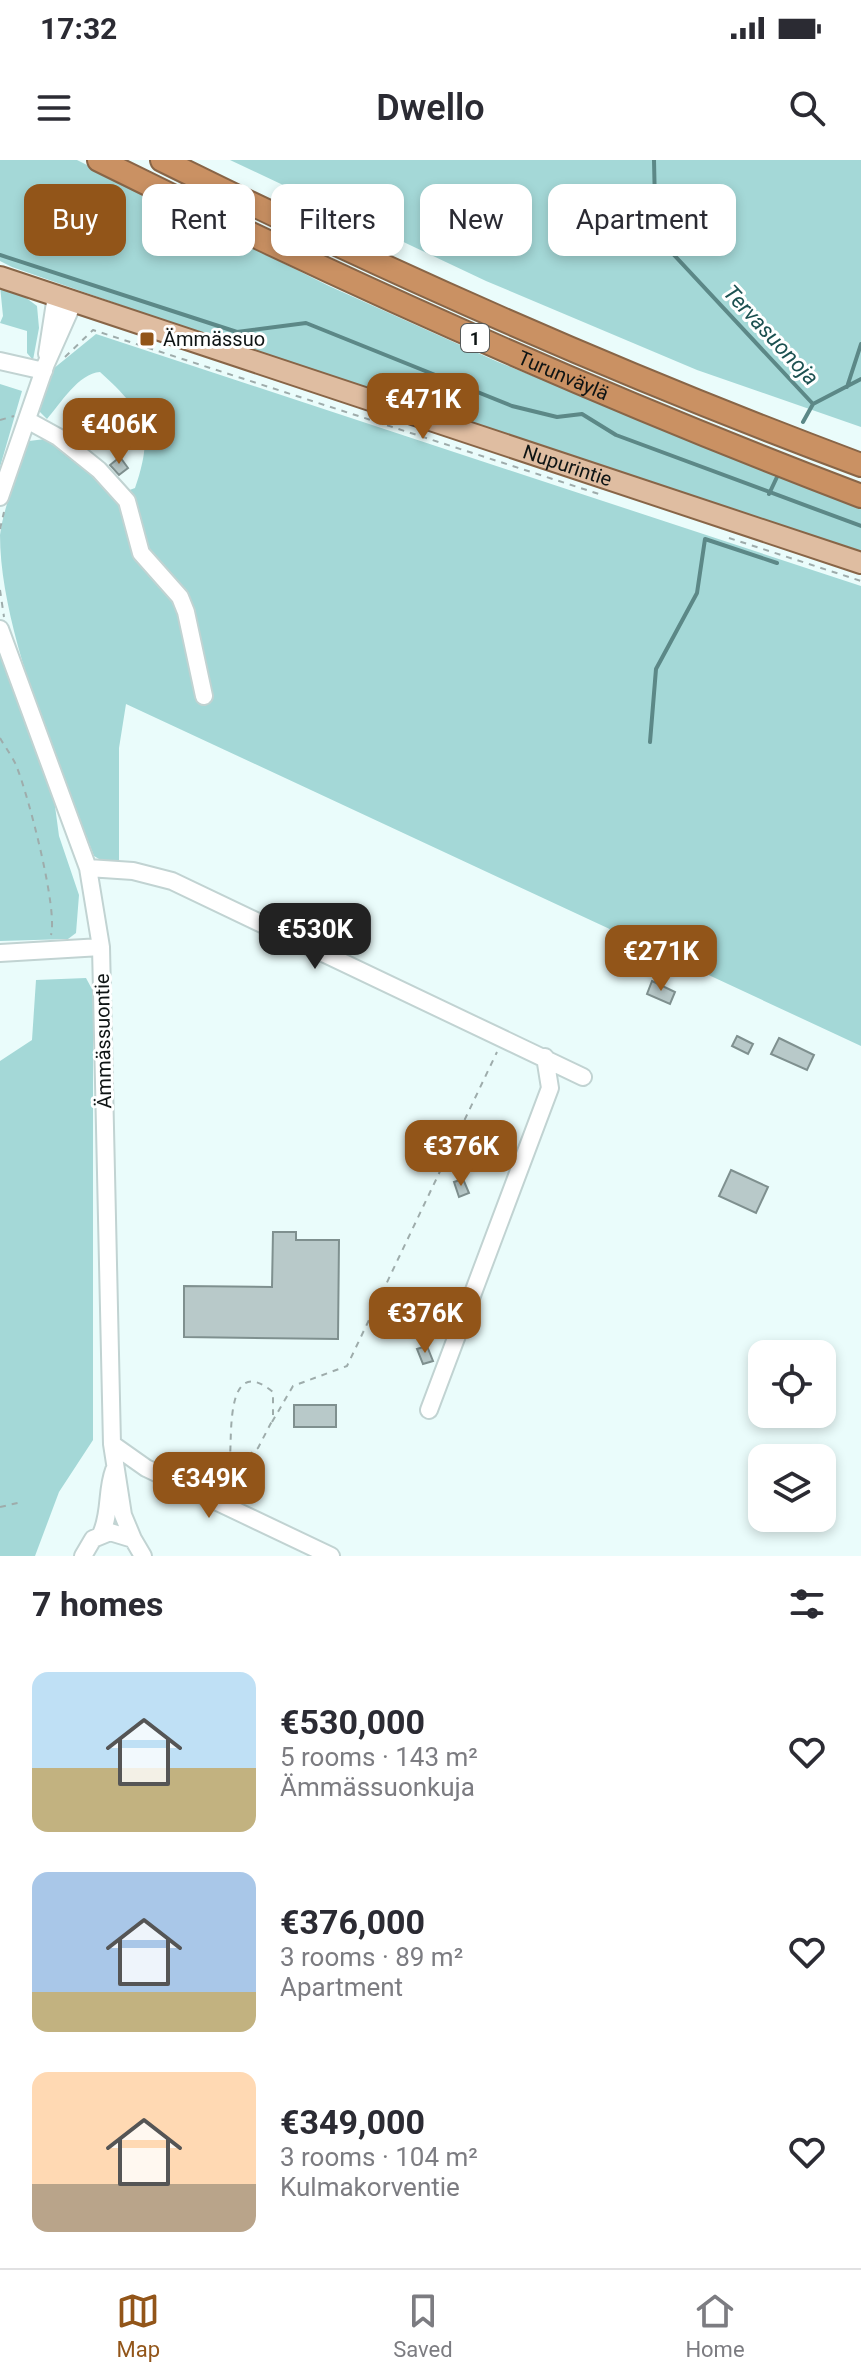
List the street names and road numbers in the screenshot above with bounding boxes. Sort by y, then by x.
road number: 1 [461,324,489,352]
street label: Turunväylä [514,345,612,405]
street label: Nupurintie [520,440,615,491]
street label: Ämmässuontie [90,973,116,1109]

